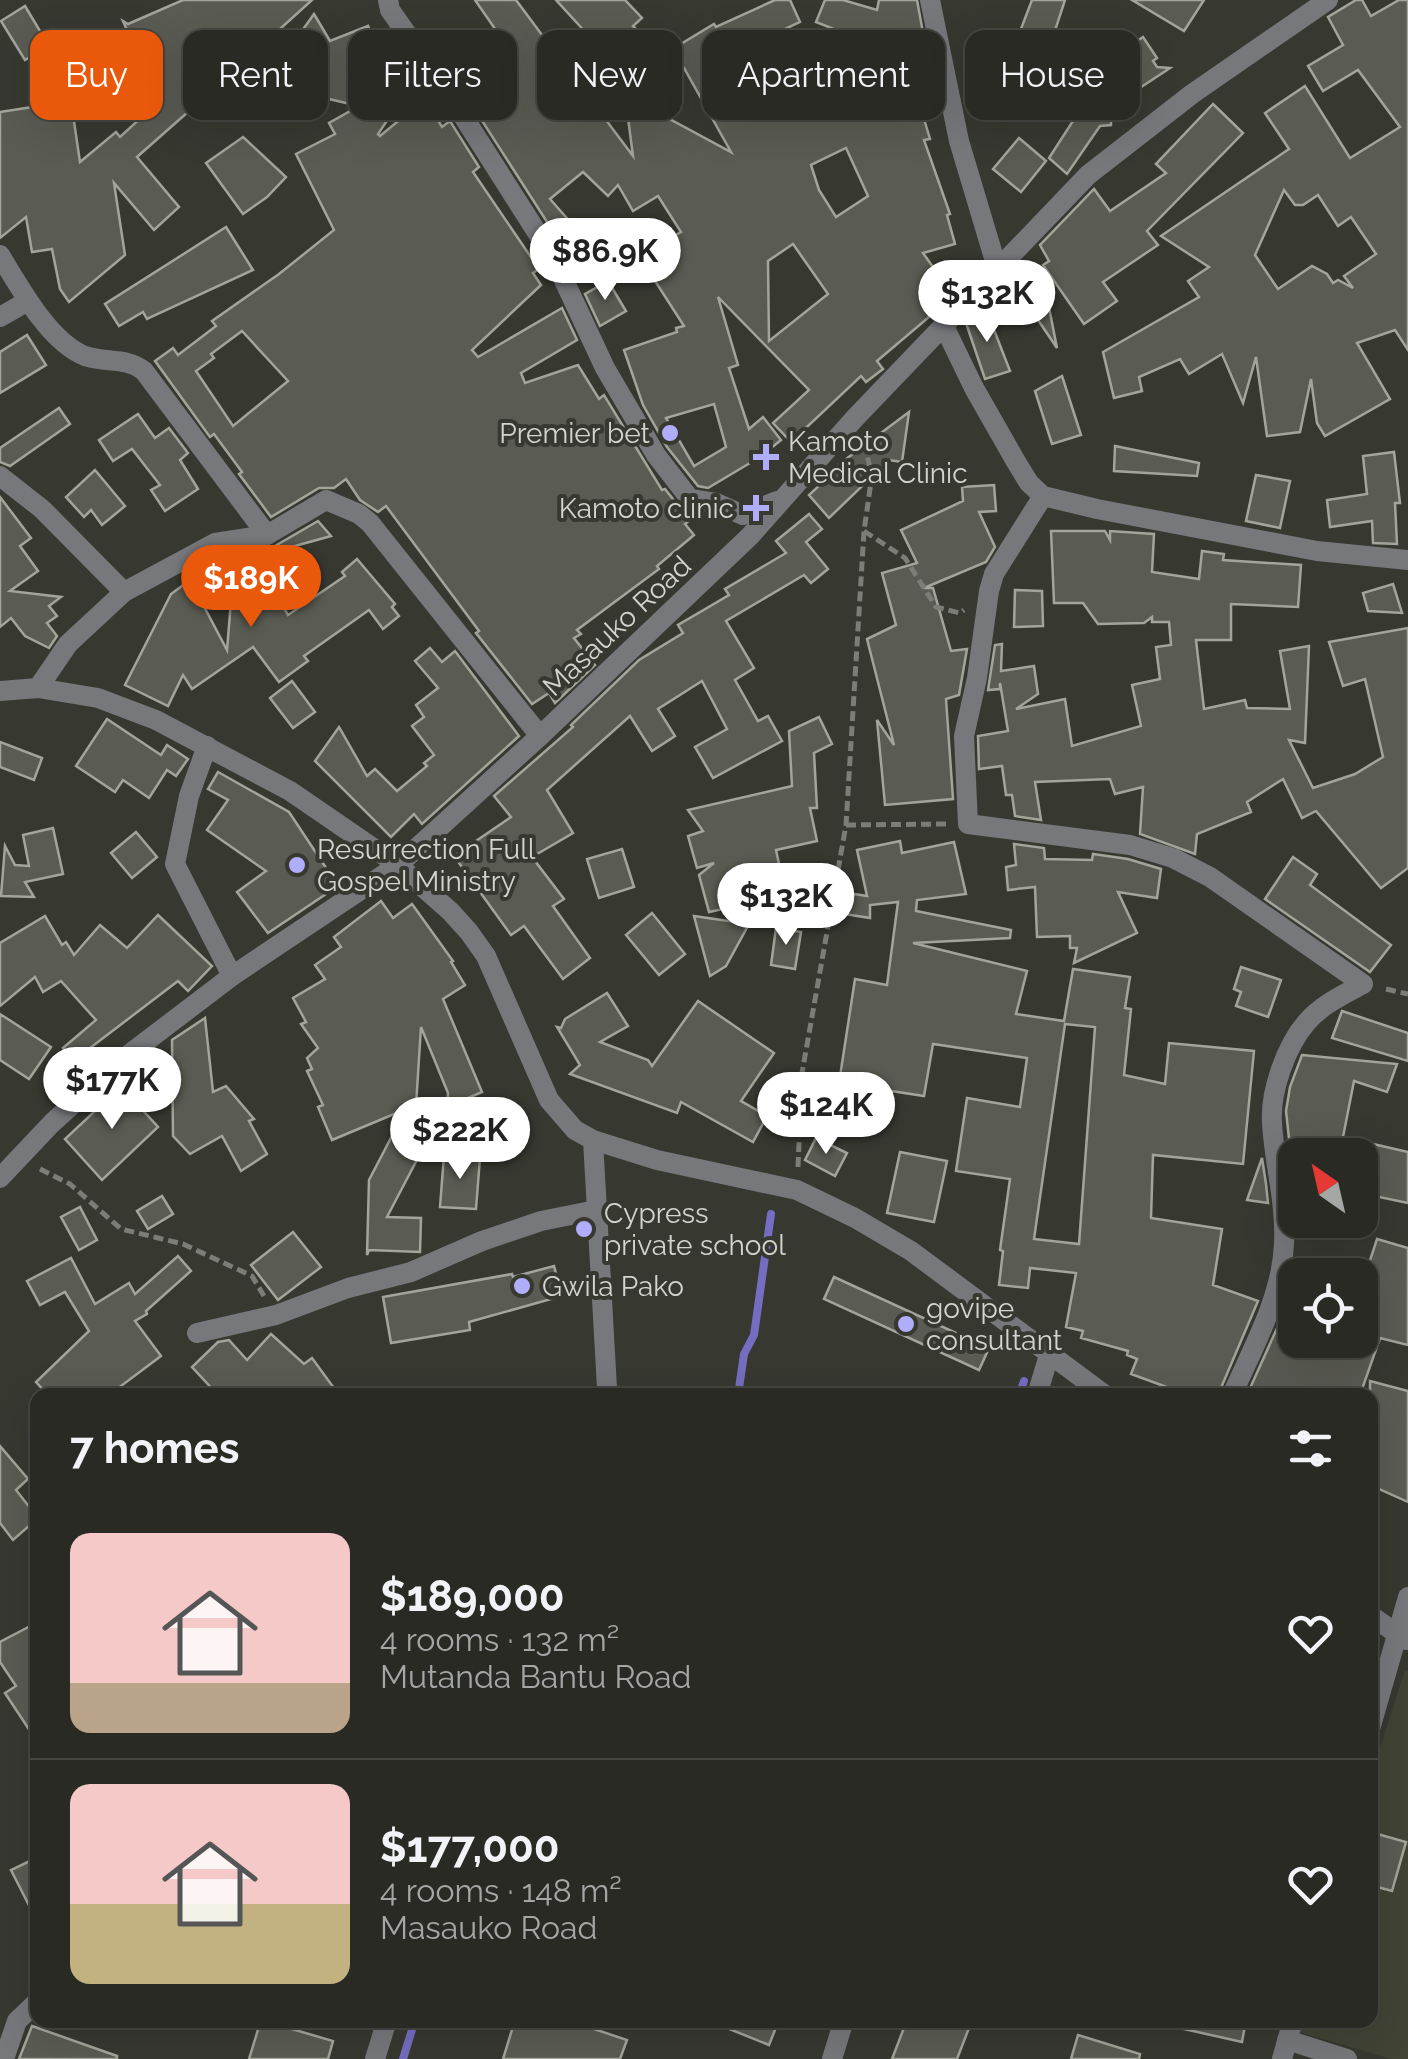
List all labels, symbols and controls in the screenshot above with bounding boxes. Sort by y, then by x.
chip: Buy [30,30,163,120]
chip: Rent [183,30,328,120]
chip: Filters [348,30,517,120]
chip: New [537,30,682,120]
chip: Apartment [702,30,945,120]
chip: House [965,30,1140,120]
pin: $86.9K [524,218,686,303]
text: $86.9K [552,232,658,269]
pin: $132K [917,260,1057,345]
text: $132K [940,274,1034,311]
place label: Premier bet [499,417,651,450]
marker: Premier bet [659,422,681,444]
place label: Kamoto Medical Clinic [788,425,968,490]
marker: Kamoto Medical Clinic [753,444,779,470]
place label: Kamoto clinic [559,492,734,525]
marker: Kamoto clinic [743,495,769,521]
pin: $189K [181,545,321,630]
street label: Masauko Road [536,549,698,703]
text: $189K [203,559,299,596]
place label: Resurrection Full Gospel Ministry [317,833,536,898]
marker: Resurrection Full Gospel Ministry [286,854,308,876]
pin: $132K [716,863,856,948]
text: $132K [739,877,833,914]
pin: $177K [42,1047,182,1132]
text: $177K [65,1061,159,1098]
pin: $124K [756,1072,896,1157]
text: $124K [779,1086,873,1123]
pin: $222K [390,1097,530,1182]
text: $222K [412,1111,508,1148]
north arrow [1278,1138,1378,1238]
map controls [1278,1138,1378,1358]
place label: Cypress private school [604,1197,786,1262]
marker: Cypress private school [573,1218,595,1240]
button: locate [1278,1258,1378,1358]
place label: Gwila Pako [542,1270,684,1303]
marker: Gwila Pako [511,1275,533,1297]
place label: govipe consultant [926,1292,1063,1357]
marker: govipe consultant [895,1313,917,1335]
icon: filters [1283,1421,1338,1476]
text: 7 homes [70,1424,239,1473]
text: $189,000 [380,1572,565,1621]
icon: home [150,1573,270,1693]
icon: heart [1283,1606,1338,1661]
text: 4 rooms · 132 m² [380,1621,619,1658]
text: Mutanda Bantu Road [380,1658,691,1695]
text: $177,000 [380,1823,560,1872]
icon: home [150,1824,270,1944]
icon: heart [1283,1857,1338,1912]
text: 4 rooms · 148 m² [380,1872,622,1909]
text: Masauko Road [380,1909,597,1946]

